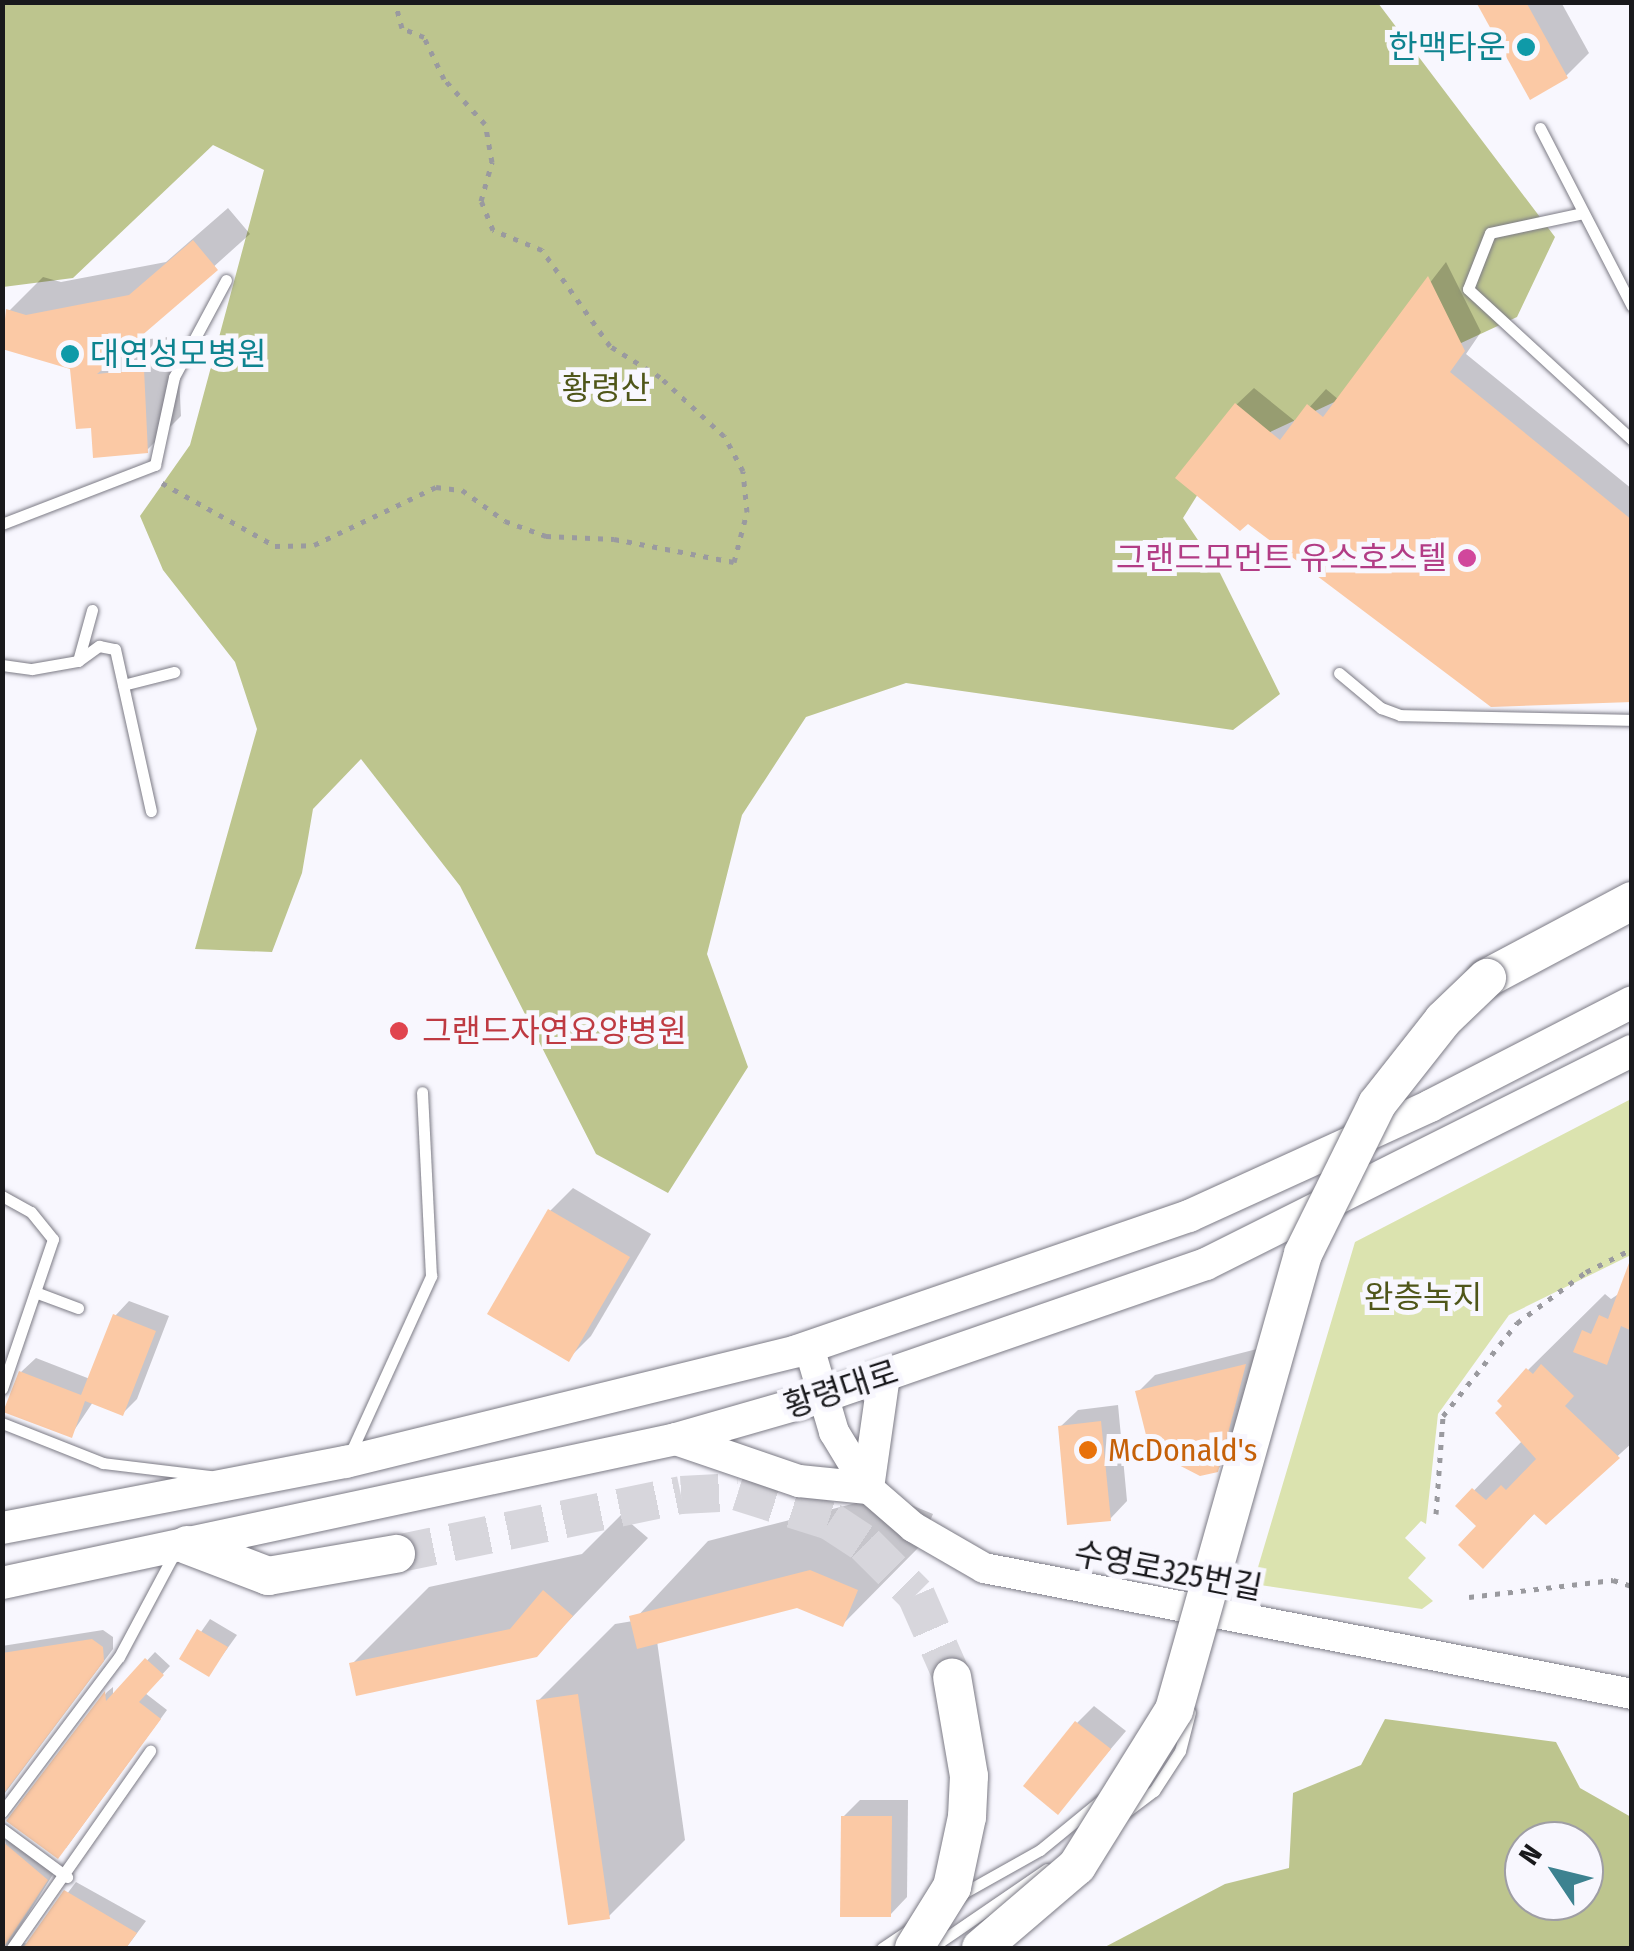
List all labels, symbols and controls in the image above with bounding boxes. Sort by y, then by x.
place label: 한맥타운 [1388,28,1506,66]
marker: 한맥타운 [1515,36,1537,58]
place label: 대연성모병원 [90,335,267,373]
marker: 대연성모병원 [59,343,81,365]
park label: 황령산 [562,369,650,407]
place label: 그랜드모먼트 유스호스텔 [1116,539,1447,577]
marker: 그랜드모먼트 유스호스텔 [1456,547,1478,569]
place label: 그랜드자연요양병원 [422,1012,687,1050]
marker: 그랜드자연요양병원 [386,1018,412,1044]
park label: 완층녹지 [1364,1278,1482,1316]
street label: 황령대로 [779,1353,903,1425]
place label: McDonald's [1108,1431,1257,1469]
marker: McDonald's [1077,1439,1099,1461]
street label: 수영로325번길 [1071,1534,1265,1608]
north arrow [1504,1821,1604,1921]
text: N [1512,1838,1549,1871]

